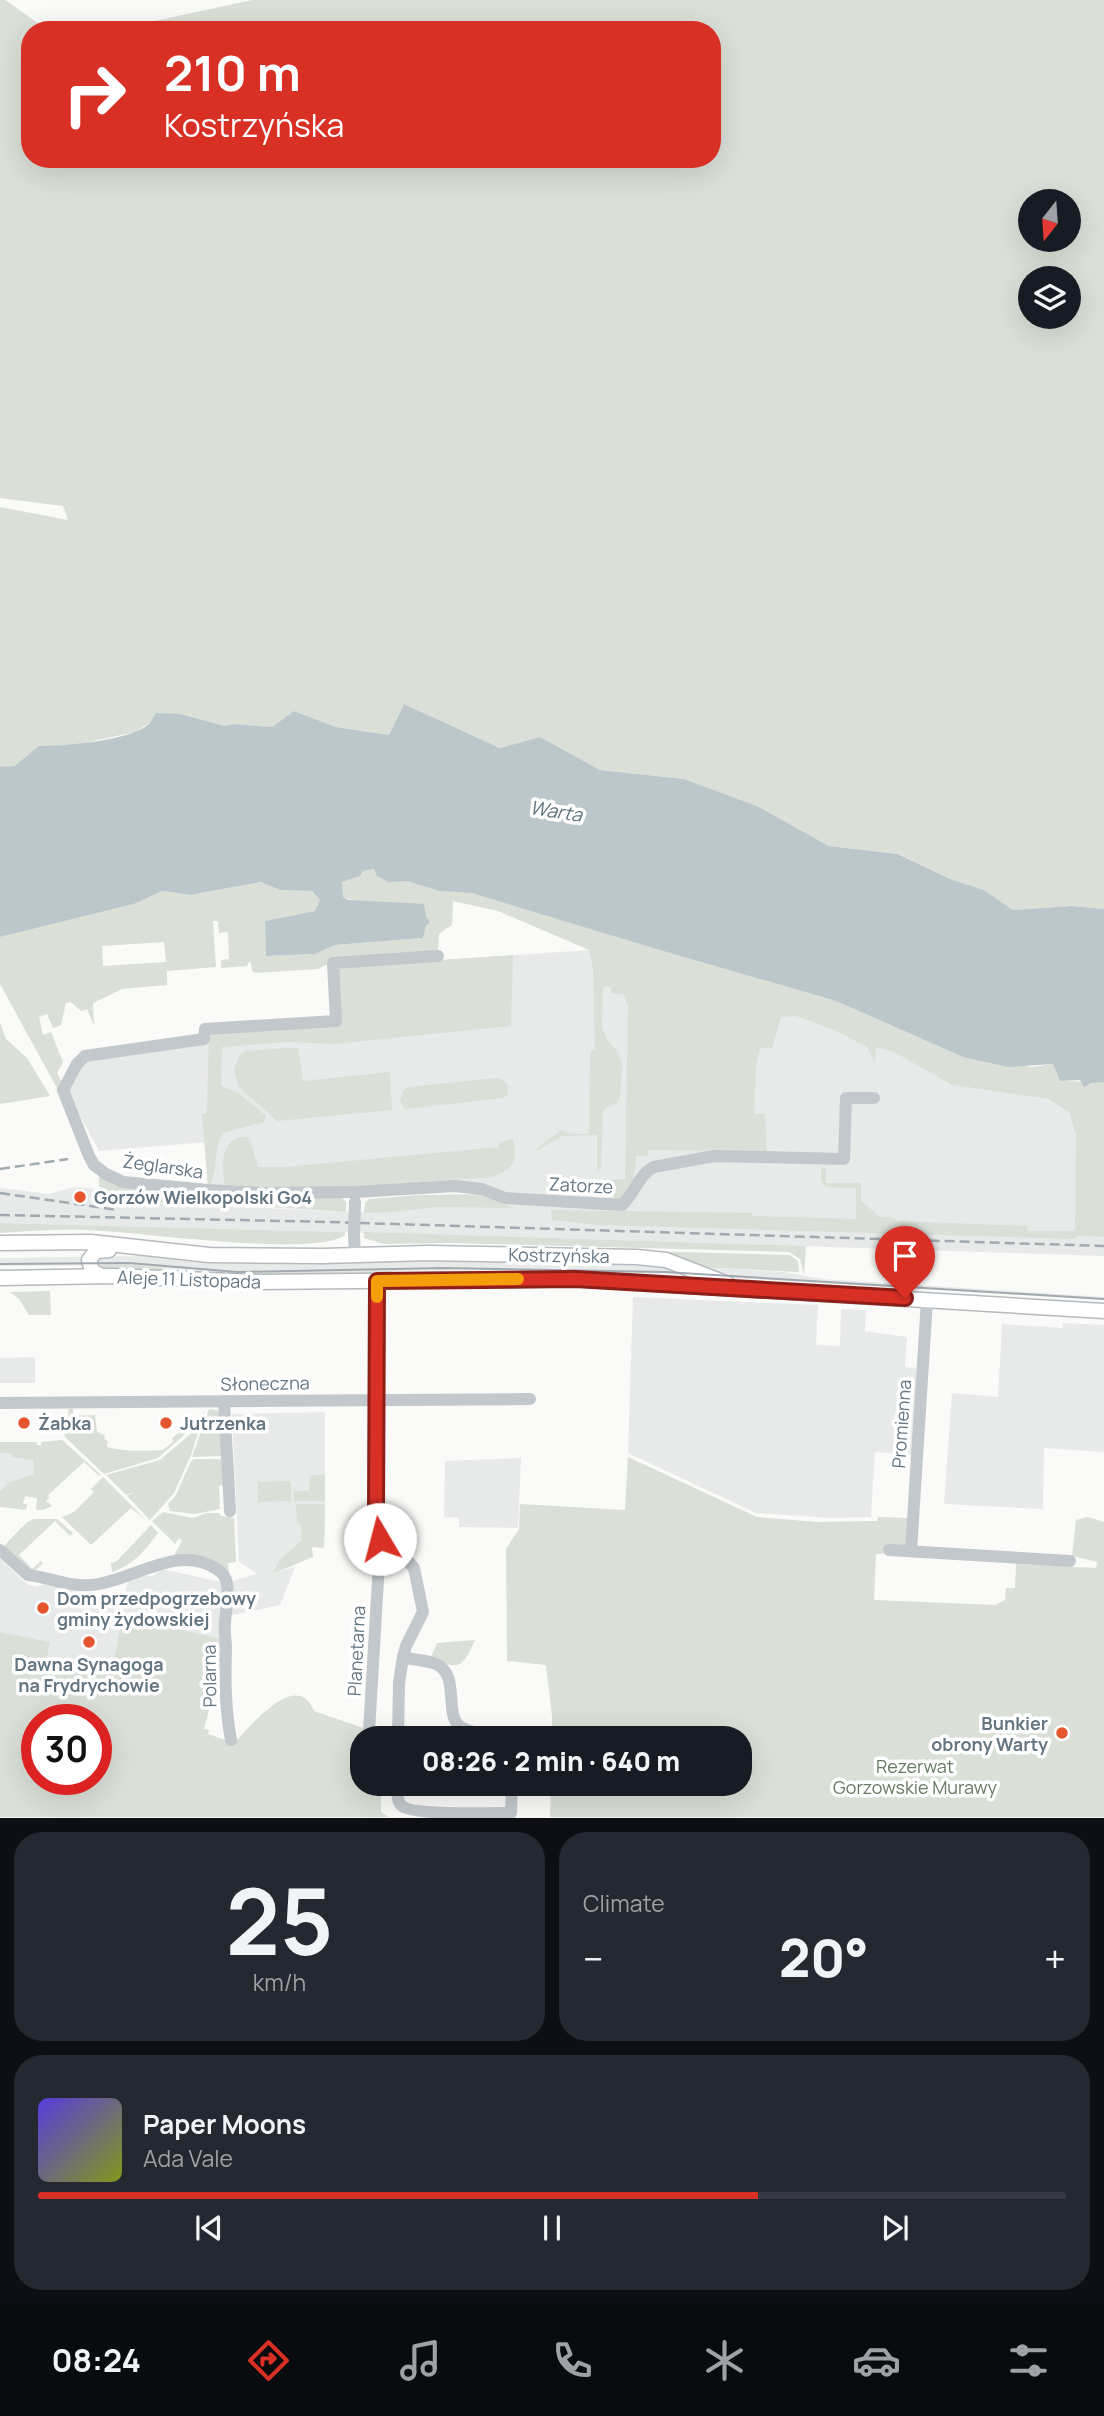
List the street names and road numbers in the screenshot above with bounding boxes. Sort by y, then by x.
street label: Żeglarska [121,1148,205,1184]
street label: Zatorze [548,1171,614,1199]
street label: Kostrzyńska [508,1242,610,1268]
street label: Aleje 11 Listopada [117,1264,261,1294]
street label: Słoneczna [220,1370,310,1396]
street label: Promienna [886,1379,916,1469]
street label: Planetarna [342,1605,370,1697]
street label: Polarna [196,1644,222,1708]

